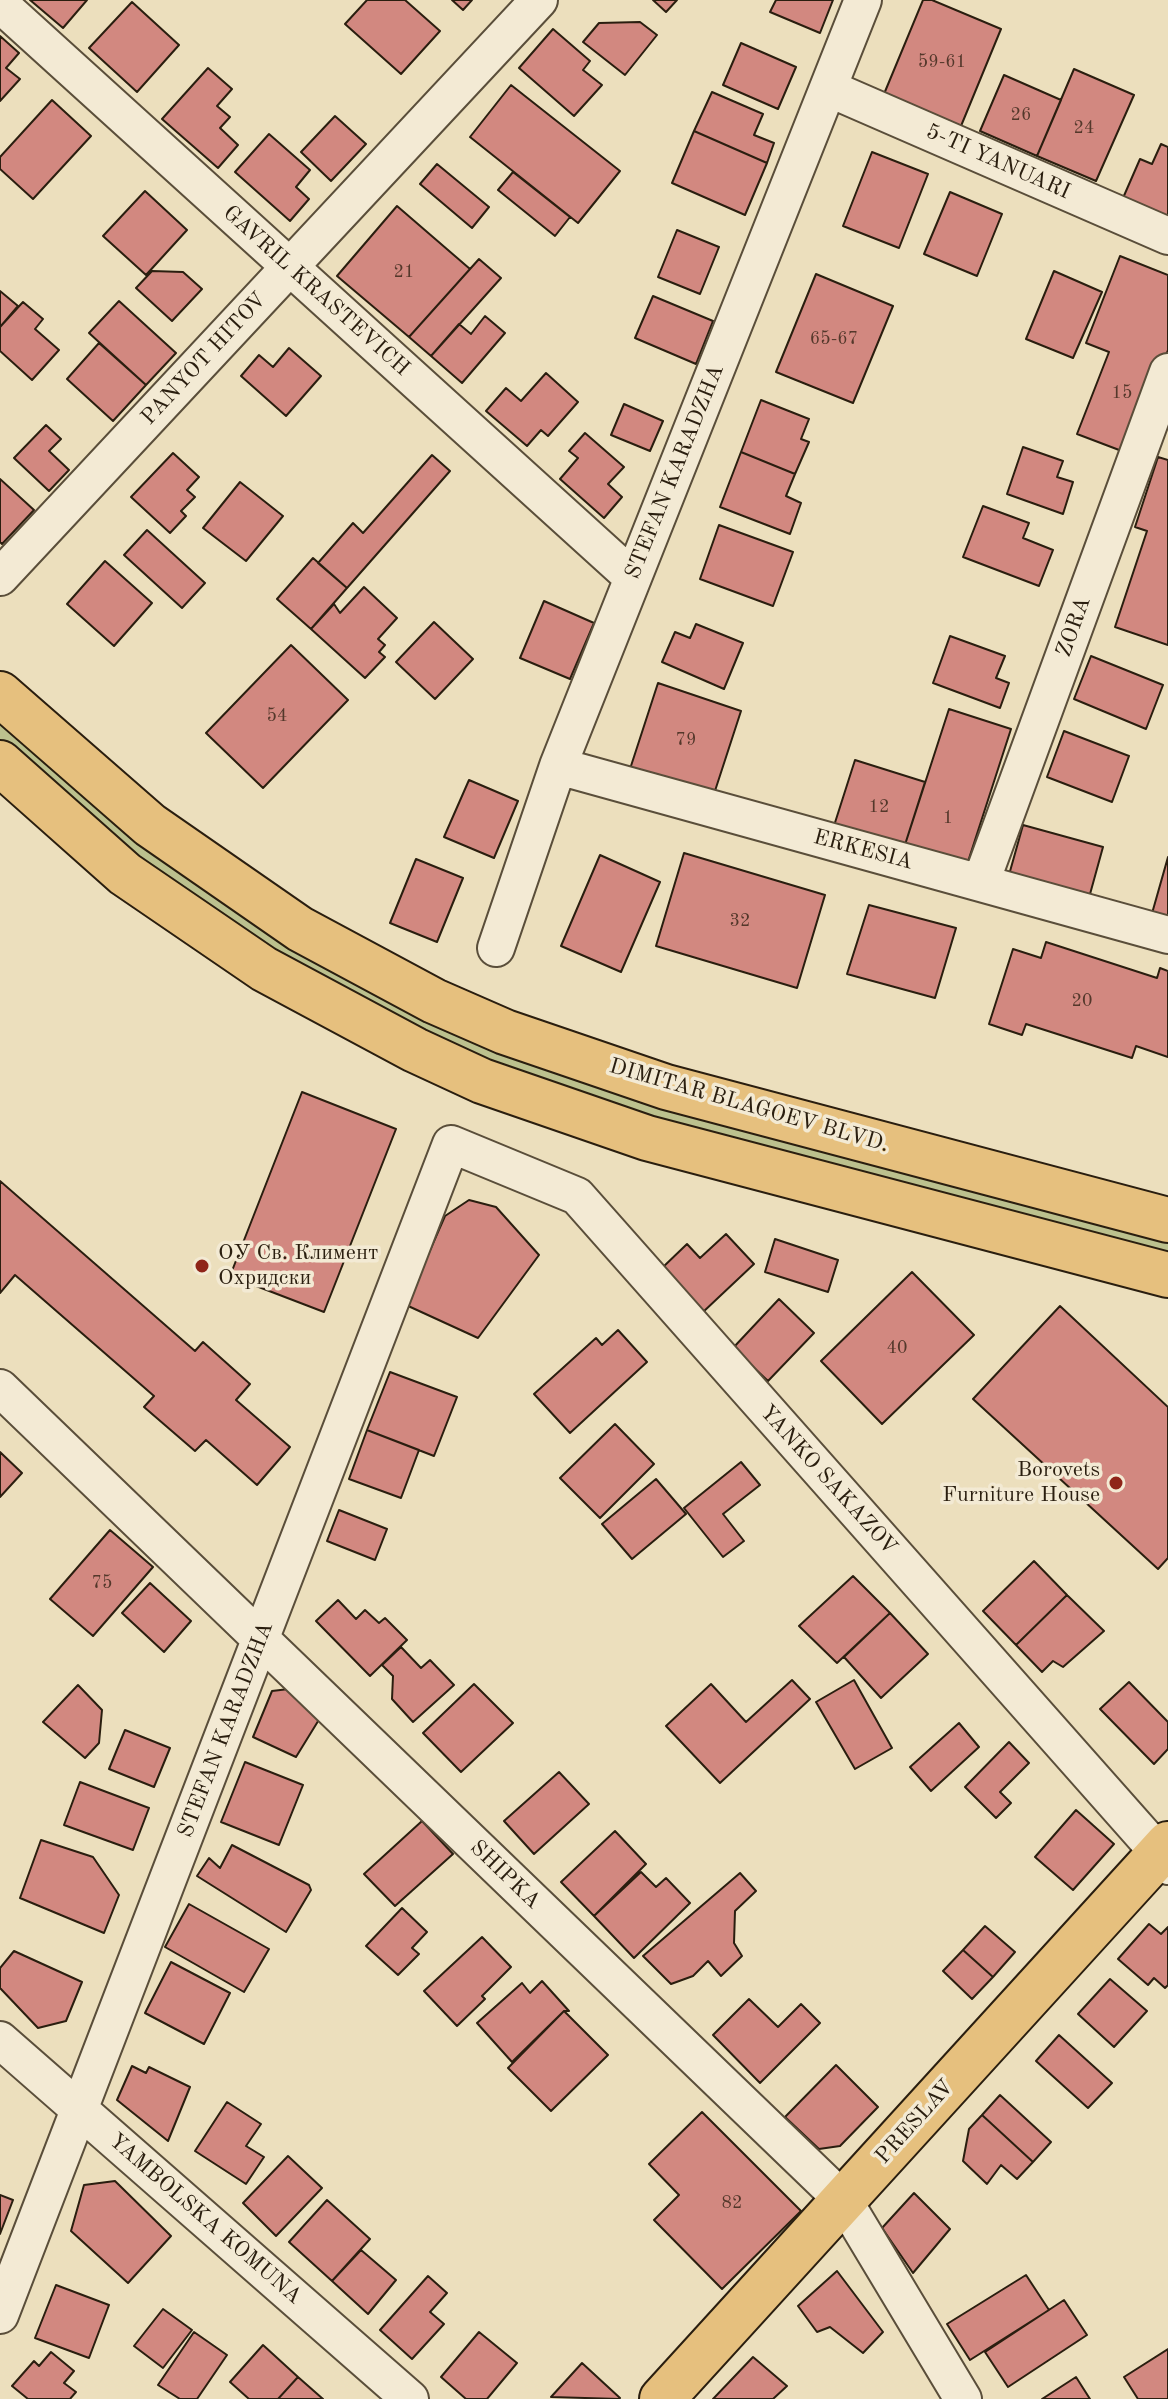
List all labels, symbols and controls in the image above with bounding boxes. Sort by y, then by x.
house number: 59-61 [918,51,966,73]
house number: 26 [1011,104,1031,126]
house number: 24 [1074,117,1094,139]
street label: 5-TI YANUARI [922,118,1074,206]
street label: GAVRIL KRASTEVICH [217,200,415,382]
house number: 21 [394,261,414,283]
street label: PANYOT HITOV [136,287,272,431]
house number: 65-67 [810,328,858,350]
street label: STEFAN KARADZHA [620,361,730,583]
house number: 15 [1112,382,1132,404]
street label: ZORA [1051,593,1097,661]
house number: 54 [267,705,287,727]
house number: 79 [676,729,696,751]
house number: 12 [869,796,889,818]
house number: 1 [943,807,953,829]
street label: ERKESIA [810,824,916,876]
house number: 32 [730,910,750,932]
house number: 20 [1072,990,1092,1012]
street label: DIMITAR BLAGOEV BLVD. [606,1053,892,1159]
place label: ОУ Св. Климент Охридски [218,1240,378,1292]
marker: ОУ Св. Климент Охридски [193,1257,211,1275]
house number: 40 [887,1337,907,1359]
street label: YANKO SAKAZOV [754,1399,902,1561]
place label: Borovets Furniture House [942,1457,1100,1508]
marker: Borovets Furniture House [1107,1474,1125,1492]
house number: 75 [92,1572,112,1594]
street label: STEFAN KARADZHA [173,1618,279,1842]
street label: SHIPKA [464,1835,546,1915]
street label: PRESLAV [870,2074,960,2170]
street label: YAMBOLSKA KOMUNA [103,2128,307,2310]
house number: 82 [722,2192,742,2214]

